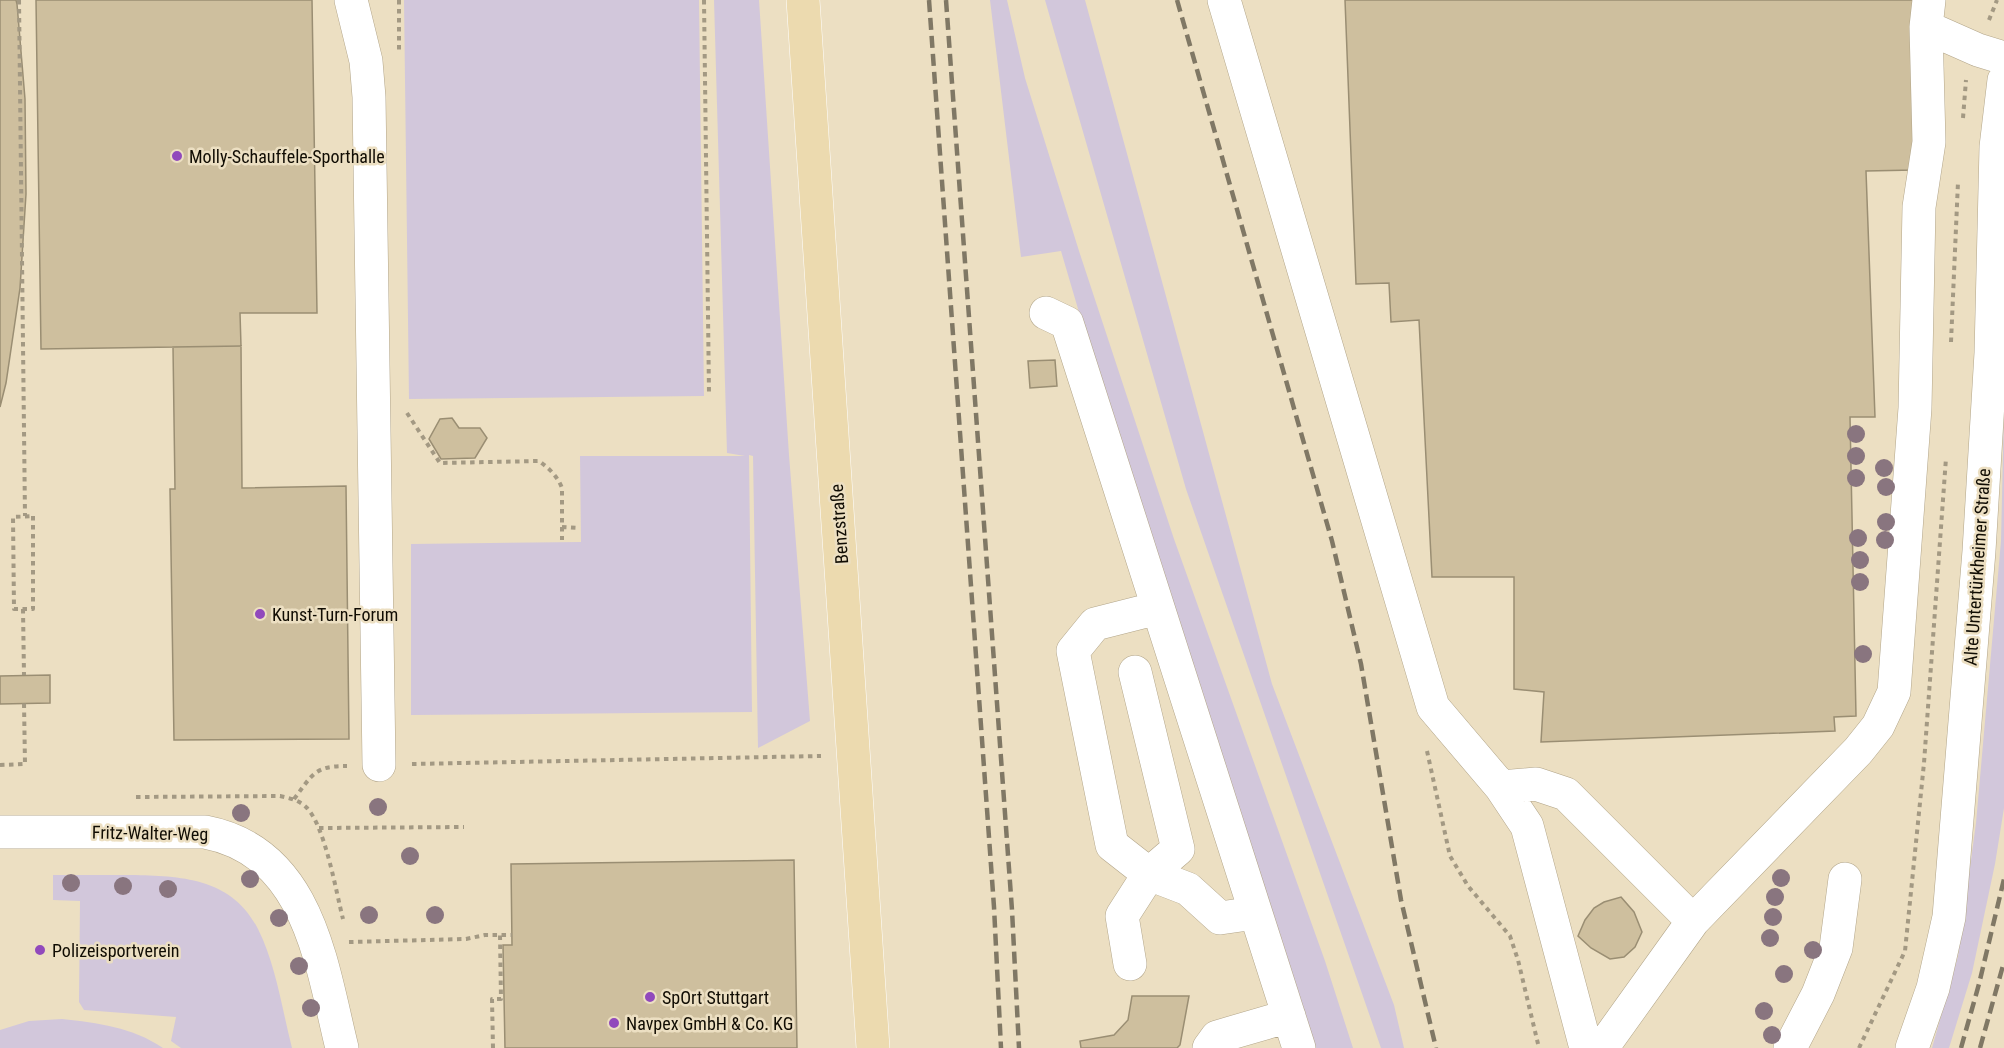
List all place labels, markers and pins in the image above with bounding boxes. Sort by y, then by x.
place label: Molly-Schauffele-Sporthalle [189,146,385,167]
marker: Molly-Schauffele-Sporthalle [170,149,184,163]
place label: Kunst-Turn-Forum [272,604,398,625]
marker: Kunst-Turn-Forum [253,607,267,621]
place label: Polizeisportverein [52,940,180,961]
marker: Polizeisportverein [33,943,47,957]
place label: SpOrt Stuttgart [662,987,769,1008]
marker: SpOrt Stuttgart [643,990,657,1004]
place label: Navpex GmbH & Co. KG [626,1013,793,1034]
marker: Navpex GmbH & Co. KG [607,1016,621,1030]

